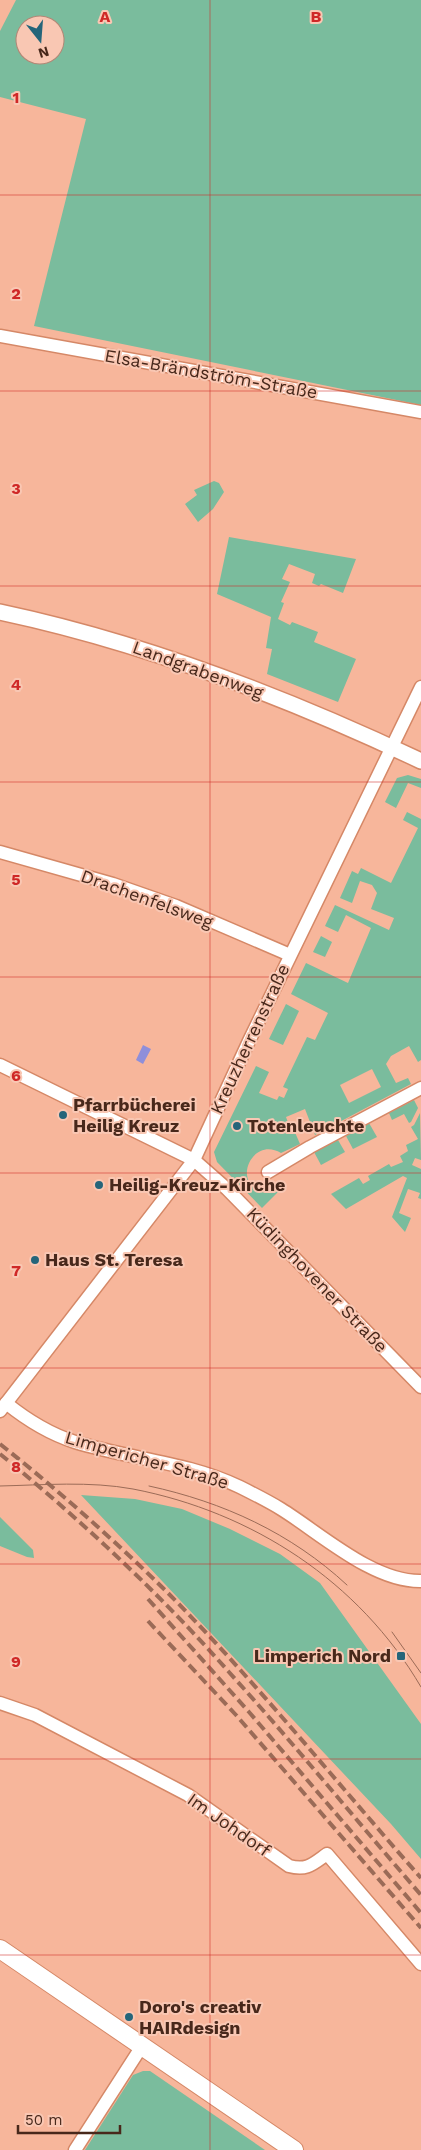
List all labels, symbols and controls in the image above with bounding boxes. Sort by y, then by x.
text: A [100,7,111,26]
text: B [311,7,322,26]
north arrow [15,15,65,65]
text: N [37,43,51,62]
text: 1 [13,88,19,107]
text: 2 [11,284,21,303]
street label: Elsa-Brändström-Straße [103,344,319,403]
text: 3 [11,479,21,498]
street label: Landgrabenweg [130,636,267,703]
text: 4 [11,675,21,694]
street label: Drachenfelsweg [78,865,217,932]
text: 5 [11,870,21,889]
street label: Kreuzherrenstraße [206,960,294,1117]
text: 6 [11,1066,21,1085]
place label: Pfarrbücherei Heilig Kreuz [73,1094,196,1136]
marker: Pfarrbücherei Heilig Kreuz [57,1109,69,1121]
place label: Totenleuchte [247,1115,364,1136]
marker: Totenleuchte [231,1120,243,1132]
place label: Heilig-Kreuz-Kirche [109,1174,286,1195]
marker: Heilig-Kreuz-Kirche [93,1179,105,1191]
street label: Küdinghovener Straße [243,1203,392,1357]
place label: Haus St. Teresa [45,1249,183,1270]
marker: Haus St. Teresa [29,1254,41,1266]
text: 7 [11,1261,21,1280]
street label: Limpericher Straße [63,1426,231,1493]
text: 8 [11,1457,21,1476]
place label: Limperich Nord [254,1645,391,1666]
marker: Limperich Nord [395,1650,407,1662]
text: 9 [11,1652,21,1671]
street label: Im Johdorf [184,1788,275,1861]
place label: Doro's creativ HAIRdesign [139,1996,262,2038]
marker: Doro's creativ HAIRdesign [123,2011,135,2023]
scale bar [18,2102,120,2134]
text: 50 m [25,2111,62,2129]

